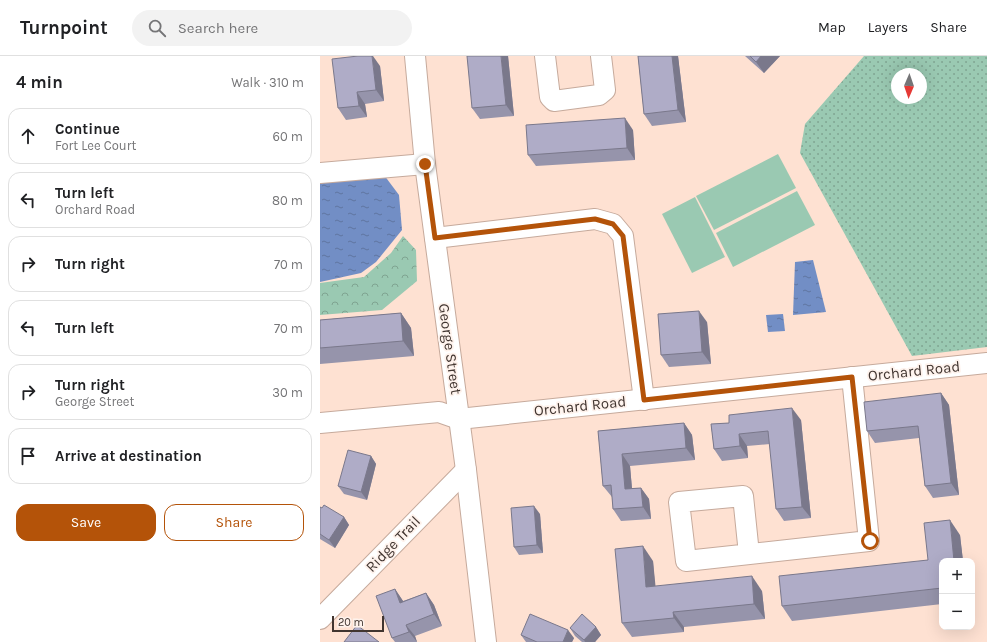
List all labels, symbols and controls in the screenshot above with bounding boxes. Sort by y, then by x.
search box [132,10,412,46]
text: Turnpoint [20,17,108,39]
icon: search [146,17,168,39]
text: Search here [178,19,258,37]
text: Map [818,19,846,36]
text: Layers [868,19,908,36]
text: Share [930,19,967,36]
north arrow [891,68,927,104]
text: 4 min [16,72,63,92]
text: Walk · 310 m [231,75,304,90]
text: Continue [55,120,120,138]
icon: ahead [17,125,39,147]
text: 60 m [273,129,303,144]
text: Fort Lee Court [55,138,136,153]
route end [416,155,434,173]
text: Turn left [55,184,114,202]
icon: left [17,189,39,211]
text: 80 m [272,193,303,208]
text: Orchard Road [55,202,135,217]
icon: right [17,253,39,275]
text: Turn right [55,255,125,273]
text: 70 m [274,257,303,272]
street label: George Street [435,302,465,396]
icon: left [17,317,39,339]
text: Turn left [55,319,114,337]
text: 70 m [274,321,303,336]
street label: Orchard Road [867,357,961,385]
text: Turn right [55,376,125,394]
icon: right [17,381,39,403]
text: 30 m [272,385,303,400]
street label: Orchard Road [533,392,627,420]
text: George Street [55,394,134,409]
icon: arrive [17,445,39,467]
text: Arrive at destination [55,447,202,465]
button: Save [16,504,156,541]
button: Share [164,504,304,541]
street label: Ridge Trail [362,512,424,576]
route start [861,532,879,550]
map controls [939,558,975,630]
button: + [939,558,975,594]
button: − [939,594,975,630]
scale bar [332,614,384,633]
text: 20 m [338,616,364,629]

